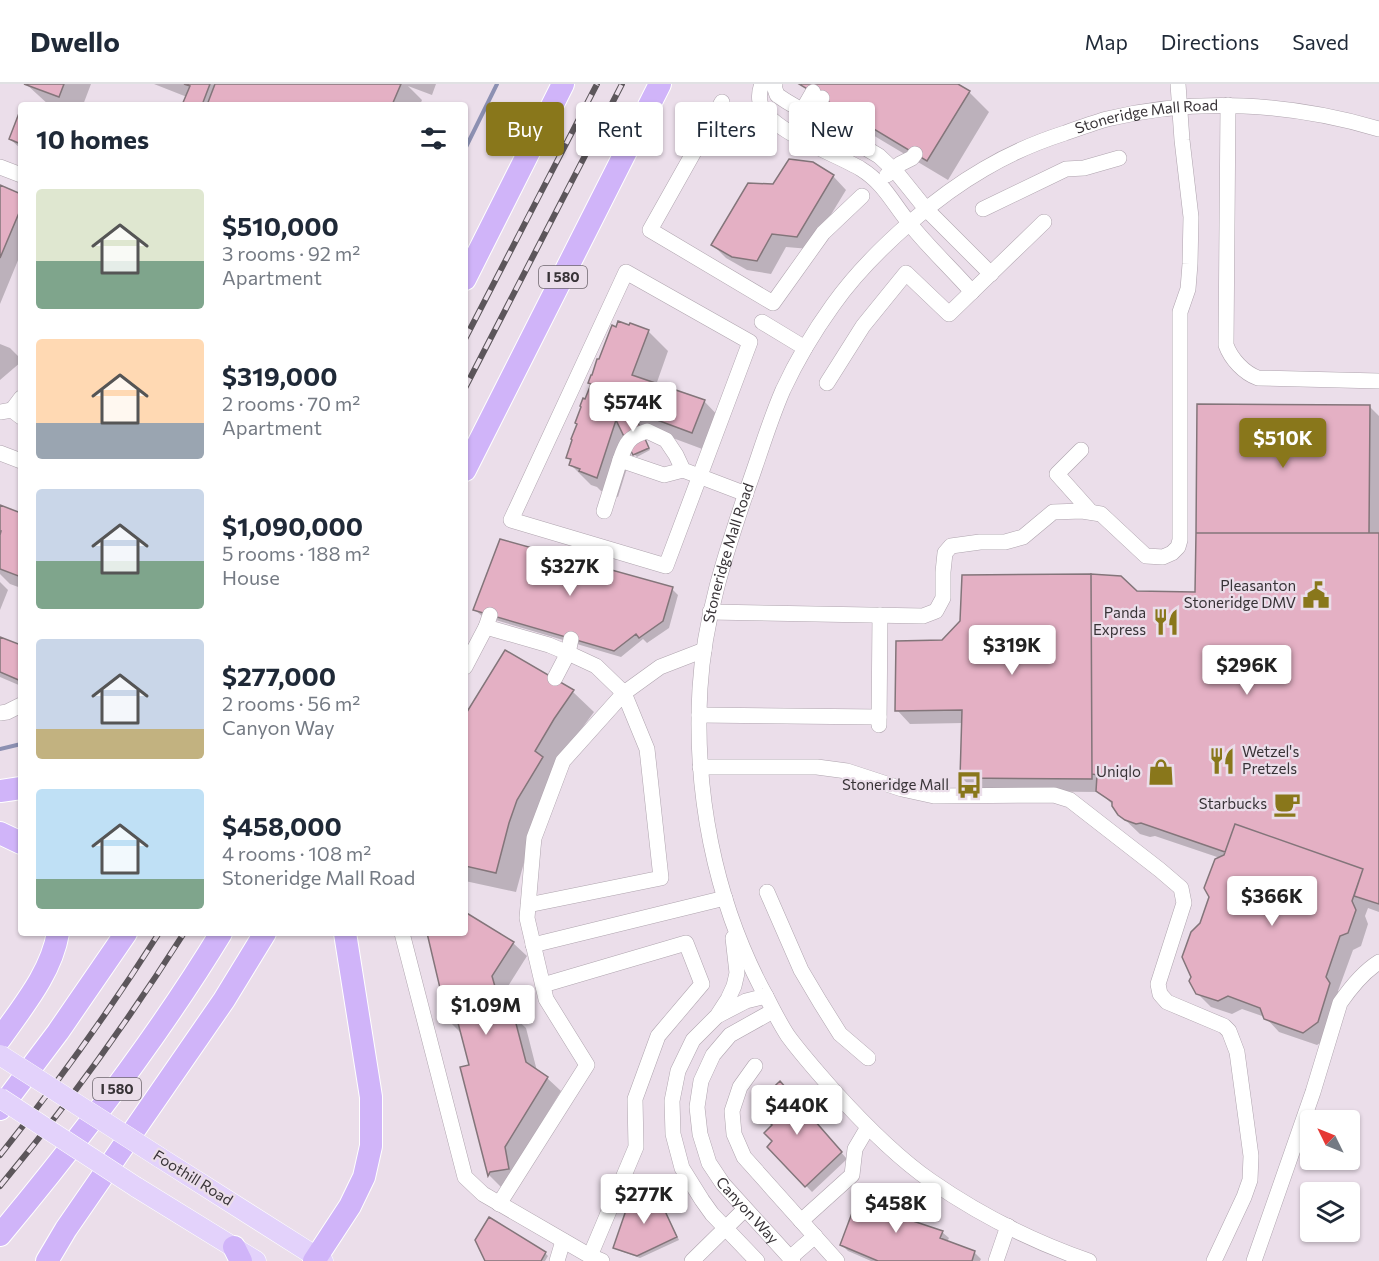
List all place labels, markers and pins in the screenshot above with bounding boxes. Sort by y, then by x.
pin: $574K [591,382,675,433]
pin: $510K [1241,418,1325,469]
pin: $327K [528,546,612,597]
place label: Pleasanton Stoneridge DMV [1184,576,1296,611]
public building icon: Pleasanton Stoneridge DMV [1301,580,1331,610]
place label: Panda Express [1093,603,1146,638]
restaurant icon: Panda Express [1151,607,1181,637]
pin: $319K [970,625,1054,676]
pin: $296K [1205,645,1289,696]
place label: Wetzel's Pretzels [1242,742,1299,777]
restaurant icon: Wetzel's Pretzels [1207,746,1237,776]
shop icon: Uniqlo [1146,757,1176,787]
place label: Uniqlo [1096,762,1141,780]
bus stop icon: Stoneridge Mall [954,770,984,800]
place label: Stoneridge Mall [842,775,949,793]
cafe icon: Starbucks [1272,789,1302,819]
place label: Starbucks [1199,794,1267,812]
pin: $366K [1230,876,1314,927]
pin: $1.09M [437,985,535,1036]
pin: $440K [755,1085,839,1136]
pin: $277K [602,1174,686,1225]
pin: $458K [854,1183,938,1234]

